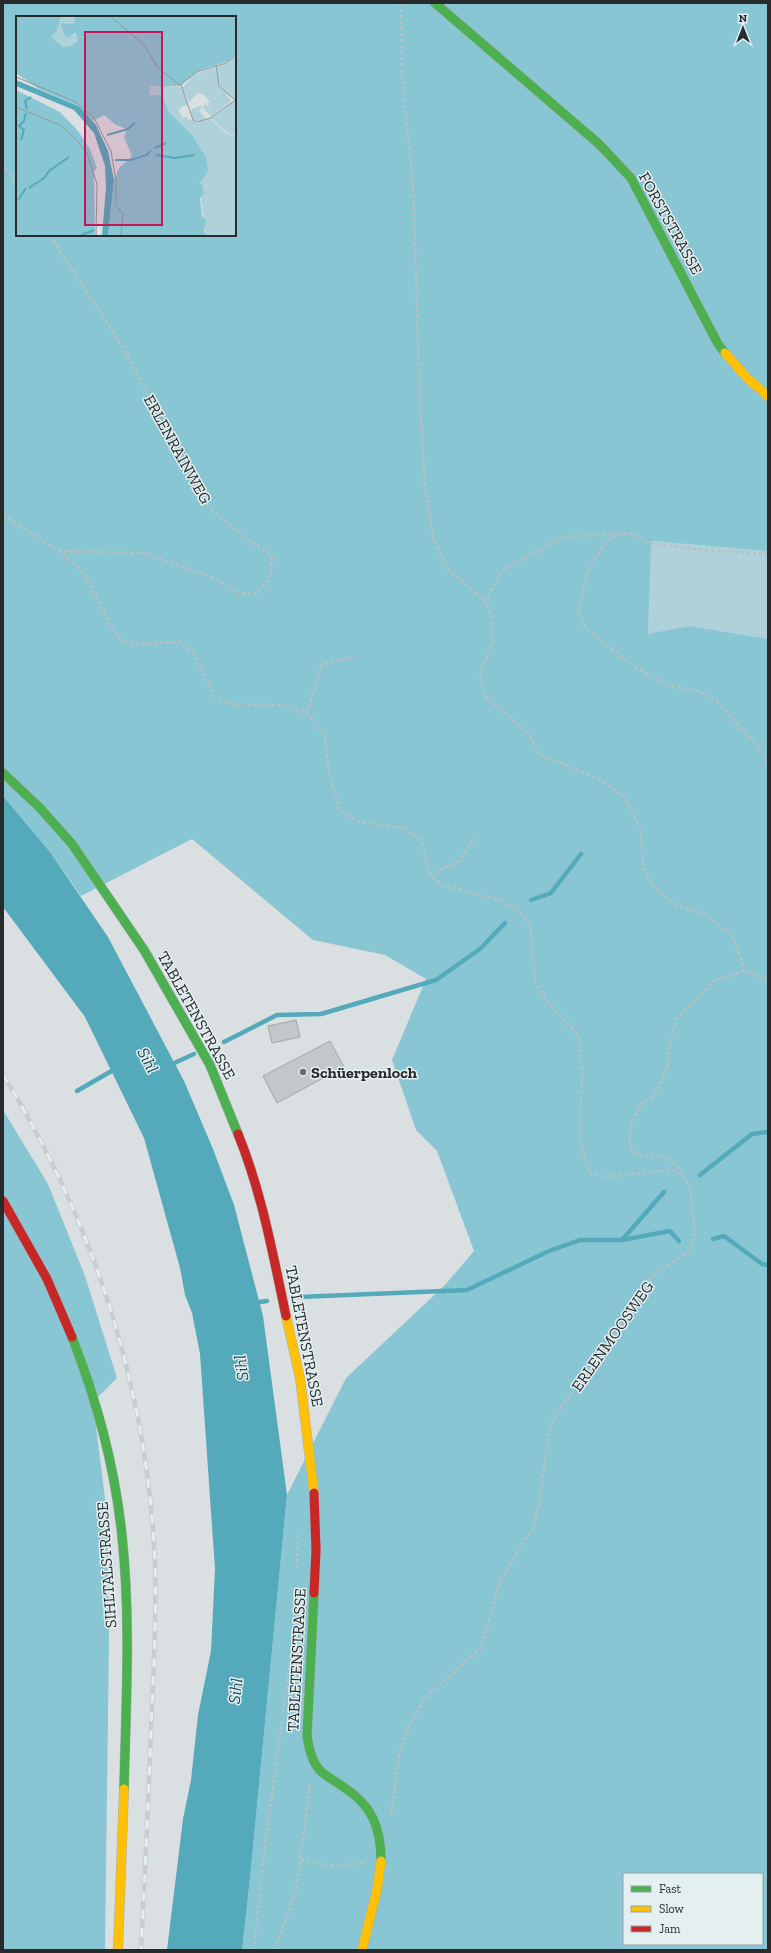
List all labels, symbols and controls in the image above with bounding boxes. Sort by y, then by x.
north arrow [723,8,763,48]
text: N [739,12,748,25]
inset map [16,16,236,236]
street label: FORSTSTRASSE [635,169,706,278]
street label: ERLENRAINWEG [140,391,215,507]
street label: TABLETENSTRASSE [153,948,240,1083]
water label: Sihl [133,1044,163,1076]
place label: Schüerpenloch [311,1063,418,1082]
marker: Schüerpenloch [298,1067,308,1077]
street label: TABLETENSTRASSE [281,1264,328,1408]
street label: ERLENMOOSWEG [567,1277,658,1395]
water label: Sihl [229,1354,253,1382]
street label: SIHLTALSTRASSE [93,1501,120,1629]
street label: TABLETENSTRASSE [283,1588,310,1732]
water label: Sihl [223,1677,247,1705]
legend [623,1873,763,1945]
text: Fast [659,1882,682,1896]
text: Slow [659,1902,685,1916]
text: Jam [659,1922,681,1936]

